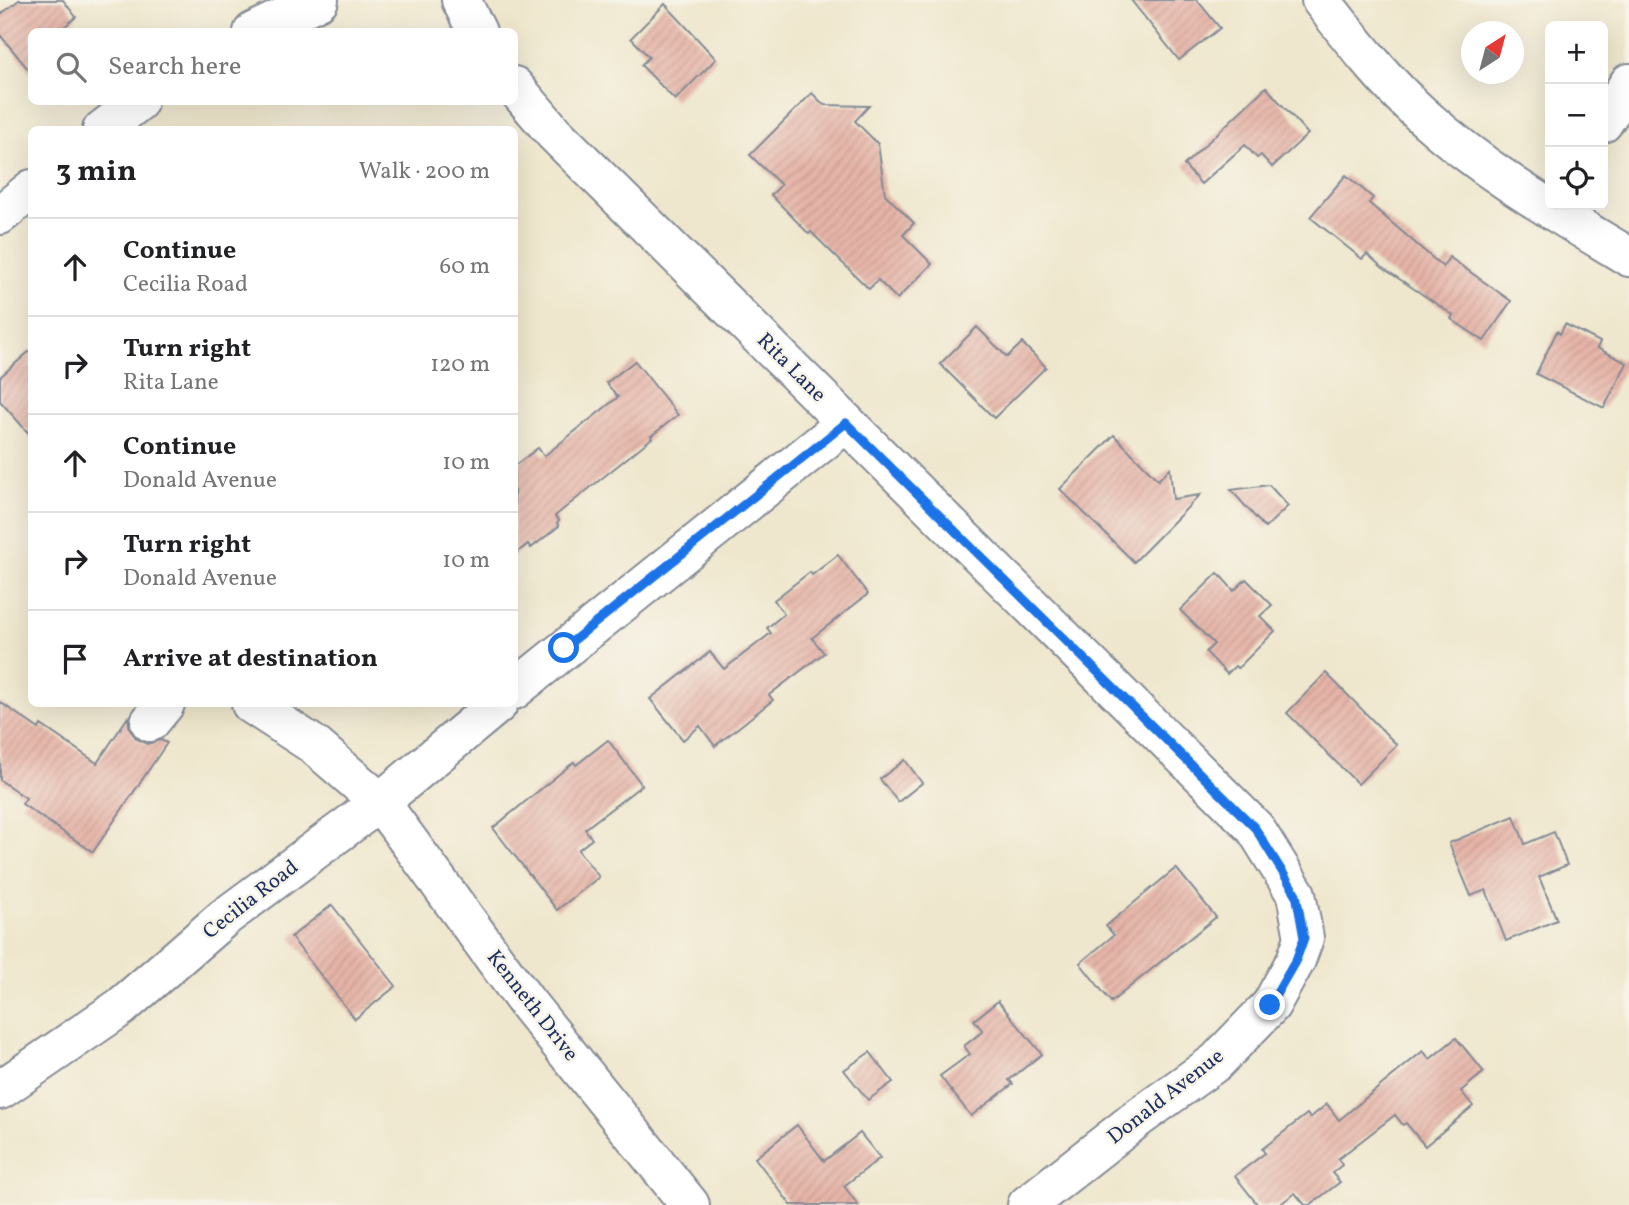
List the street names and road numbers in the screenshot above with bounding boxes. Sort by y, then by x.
street label: Rita Lane [750,327,832,409]
street label: Cecilia Road [197,853,305,947]
street label: Kenneth Drive [479,944,585,1068]
street label: Donald Avenue [1102,1042,1230,1152]

